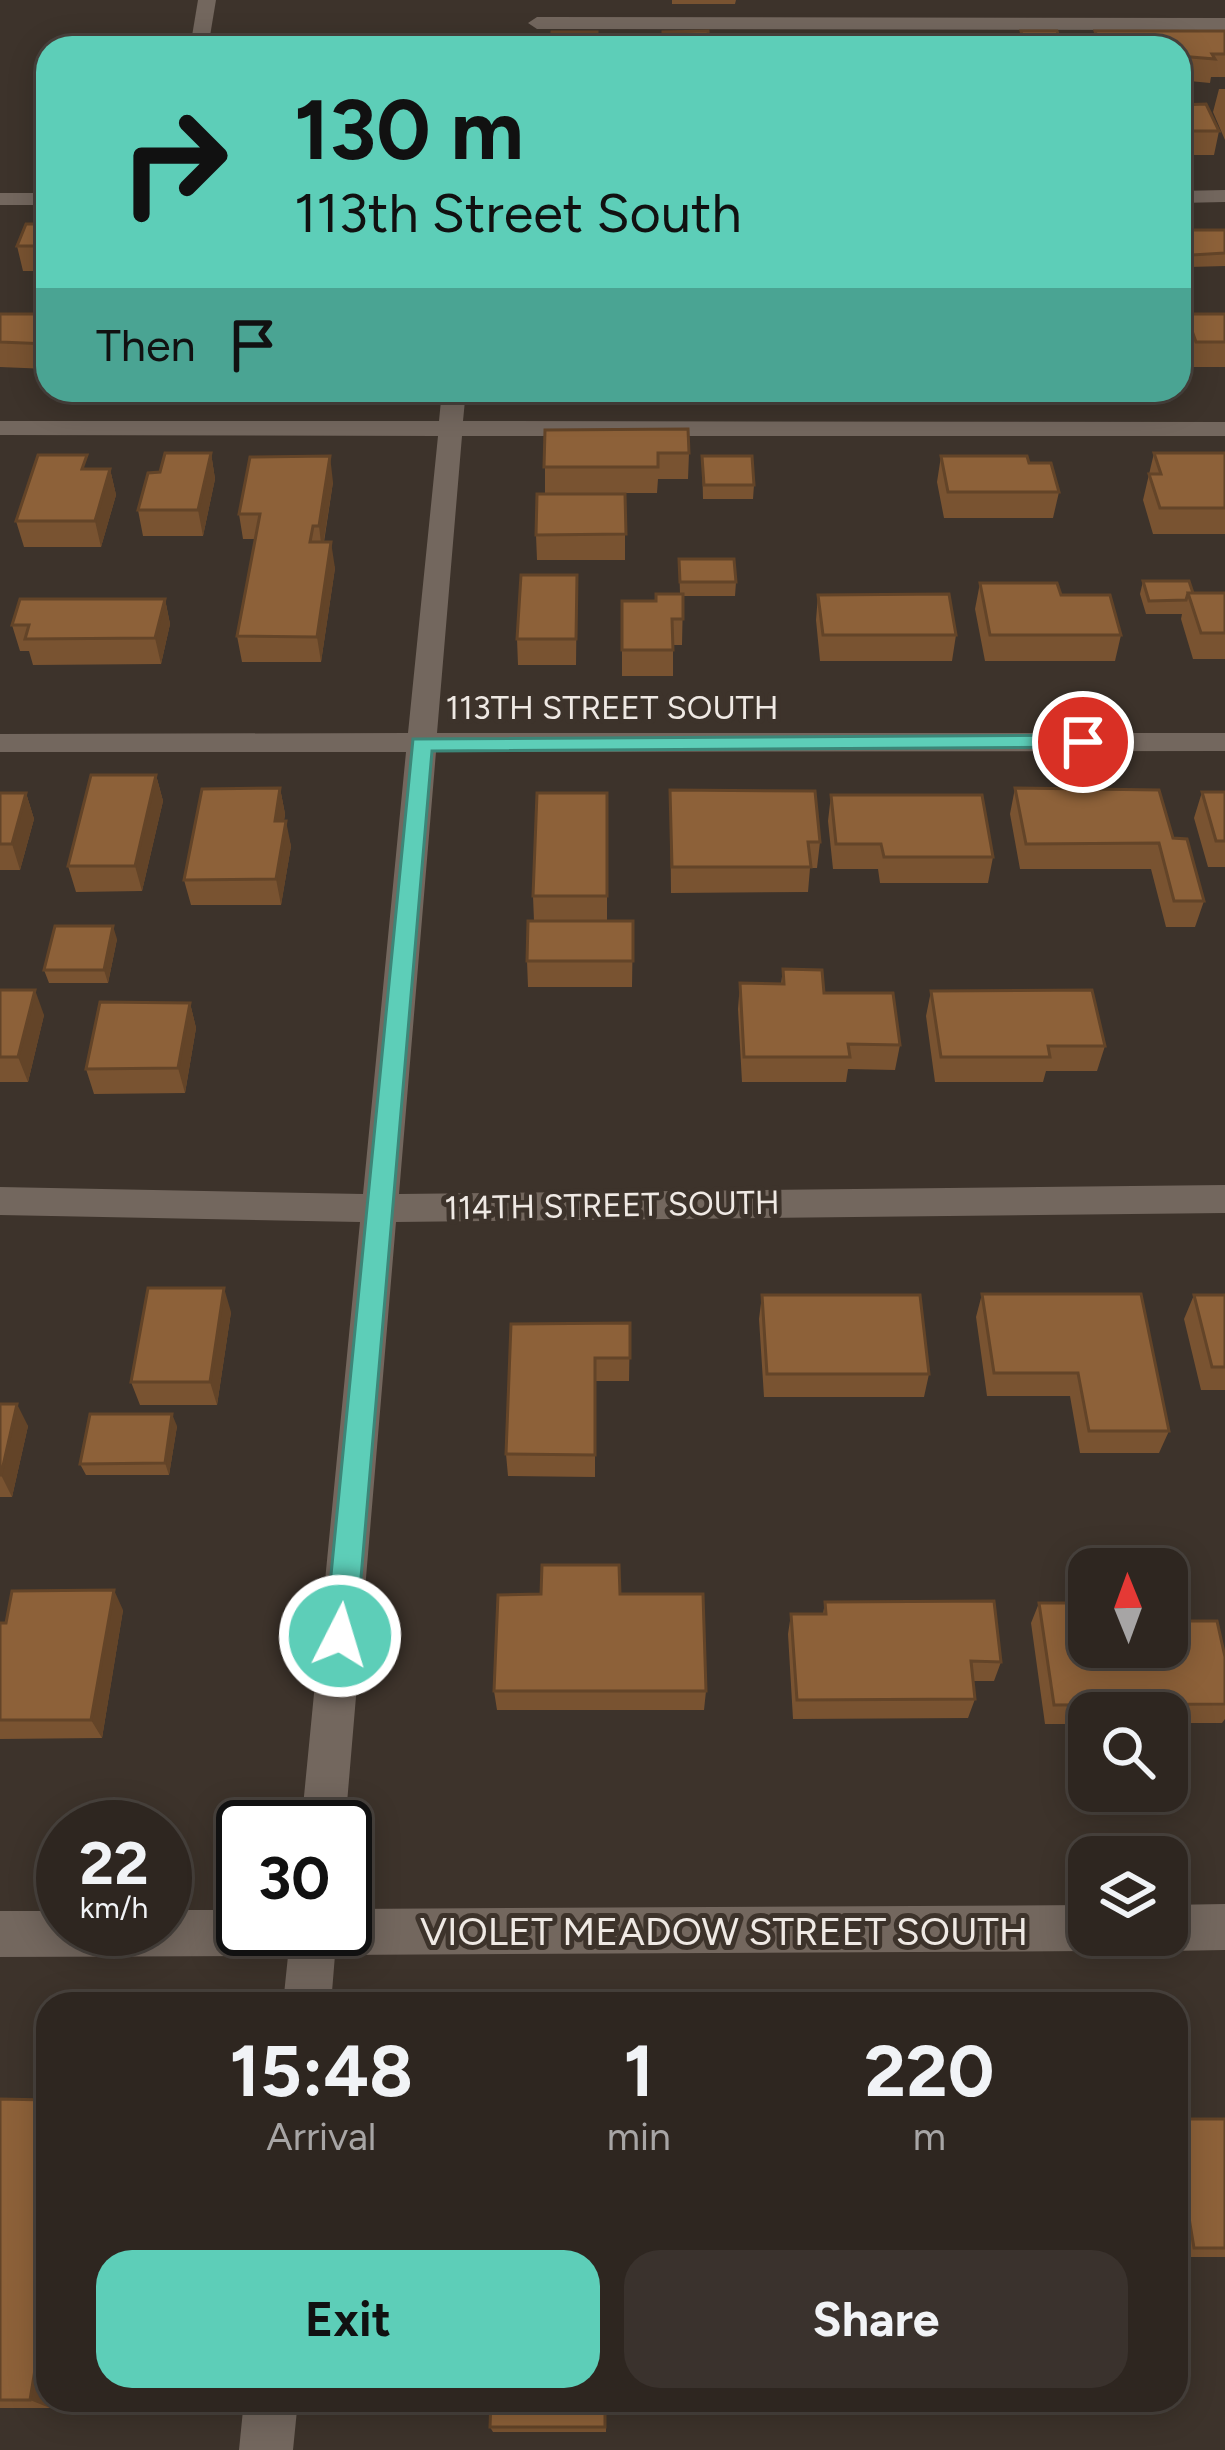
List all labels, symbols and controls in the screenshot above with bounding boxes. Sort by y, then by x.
text: 130 m [294,79,524,180]
icon: right [96,84,252,240]
text: 113th Street South [294,181,742,246]
icon: arrive [220,312,286,378]
text: Then [96,318,196,372]
street label: 113TH STREET SOUTH [446,688,778,727]
pin [1032,691,1134,793]
icon: arrive [1050,709,1116,775]
street label: 114TH STREET SOUTH [444,1183,780,1227]
north arrow [1068,1548,1188,1668]
map controls [1068,1548,1188,1956]
position arrow [277,1573,403,1699]
button: search [1068,1692,1188,1812]
speed limit sign: 30 [216,1800,372,1956]
text: 22 [79,1827,149,1899]
button: layers [1068,1836,1188,1956]
text: km/h [80,1889,148,1926]
street label: VIOLET MEADOW STREET SOUTH [420,1908,1028,1955]
text: 15:48 [230,2028,413,2114]
text: 1 [624,2028,654,2114]
text: 220 [864,2028,994,2114]
text: Arrival [266,2113,376,2160]
text: min [607,2113,671,2160]
text: m [913,2113,946,2160]
button: Exit [96,2250,600,2388]
button: Share [624,2250,1128,2388]

